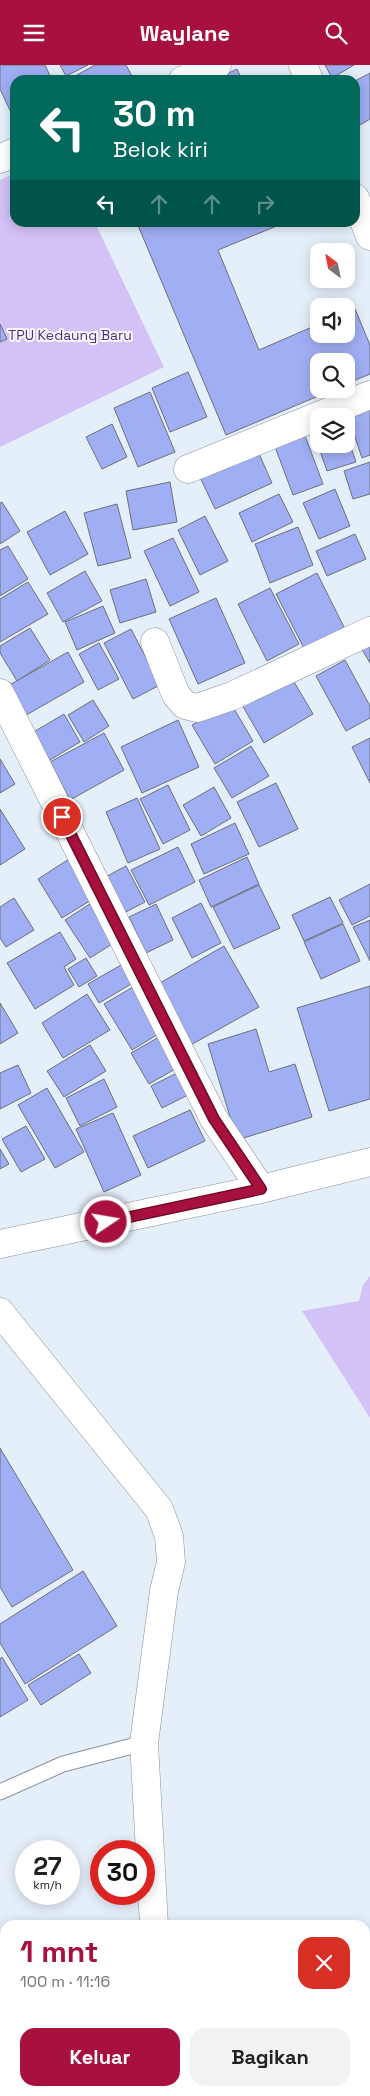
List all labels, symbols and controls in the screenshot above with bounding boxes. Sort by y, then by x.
icon: menu [20,19,48,47]
text: Waylane [140,19,230,47]
icon: search [322,19,350,47]
text: 30 m [113,92,196,136]
icon: left [30,95,95,160]
text: Belok kiri [113,135,208,163]
icon: left [92,190,120,218]
icon: ahead [145,190,173,218]
icon: ahead [198,190,226,218]
icon: right [251,190,279,218]
north arrow [310,243,355,287]
map controls [310,243,355,453]
button: sound [310,298,355,343]
park label: TPU Kedaung Baru [8,326,132,344]
button: search [310,353,355,398]
button: layers [310,408,355,453]
pin [41,796,83,838]
icon: arrive [48,803,76,831]
position arrow [79,1195,131,1247]
speed limit sign: 30 [90,1840,155,1905]
text: 27 [33,1850,62,1882]
text: km/h [33,1877,62,1893]
text: 1 mnt [20,1932,99,1971]
button: close [298,1937,350,1989]
text: 100 m · 11:16 [20,1971,110,1992]
button: Keluar [20,2028,180,2086]
button: Bagikan [190,2028,350,2086]

